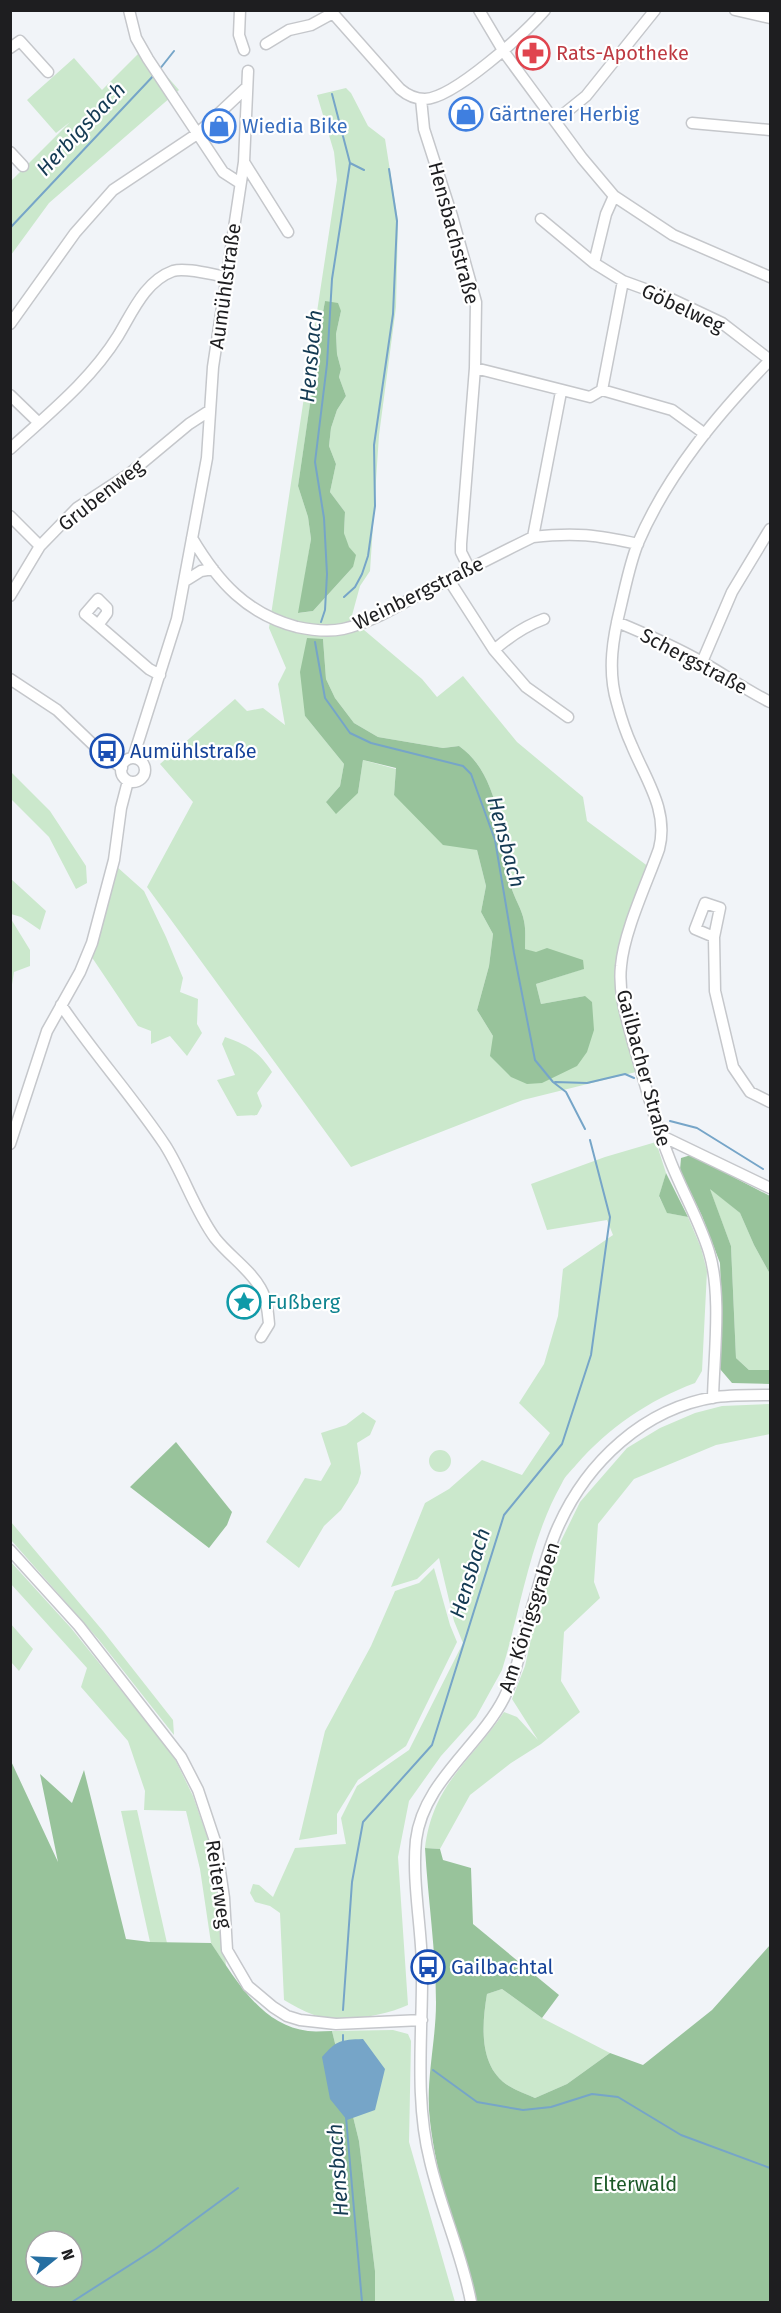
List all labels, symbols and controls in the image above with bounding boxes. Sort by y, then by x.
pharmacy icon: Rats-Apotheke [515,35,551,71]
place label: Rats-Apotheke [556,41,689,65]
water label: Herbigsbach [31,77,131,181]
shop icon: Gärtnerei Herbig [448,96,484,132]
place label: Gärtnerei Herbig [489,102,640,126]
shop icon: Wiedia Bike [201,108,237,144]
place label: Wiedia Bike [242,114,348,138]
street label: Hensbachstraße [423,159,485,307]
street label: Aumühlstraße [204,222,246,350]
street label: Göbelweg [638,278,729,338]
water label: Hensbach [294,308,328,404]
street label: Grubenweg [53,454,149,536]
street label: Weinbergstraße [349,551,487,635]
street label: Schergstraße [636,623,752,699]
bus stop icon: Aumühlstraße [89,733,125,769]
place label: Aumühlstraße [130,739,257,763]
water label: Hensbach [481,794,531,890]
street label: Gailbacher Straße [612,987,676,1149]
place icon: Fußberg [226,1284,262,1320]
place label: Fußberg [267,1290,341,1314]
water label: Hensbach [444,1525,496,1621]
street label: Am Königsgraben [493,1539,565,1695]
street label: Reiterweg [201,1838,237,1931]
bus stop icon: Gailbachtal [410,1949,446,1985]
place label: Gailbachtal [451,1955,554,1979]
water label: Hensbach [322,2123,354,2217]
park label: Elterwald [593,2172,677,2196]
north arrow [24,2229,84,2289]
text: N [57,2247,78,2262]

